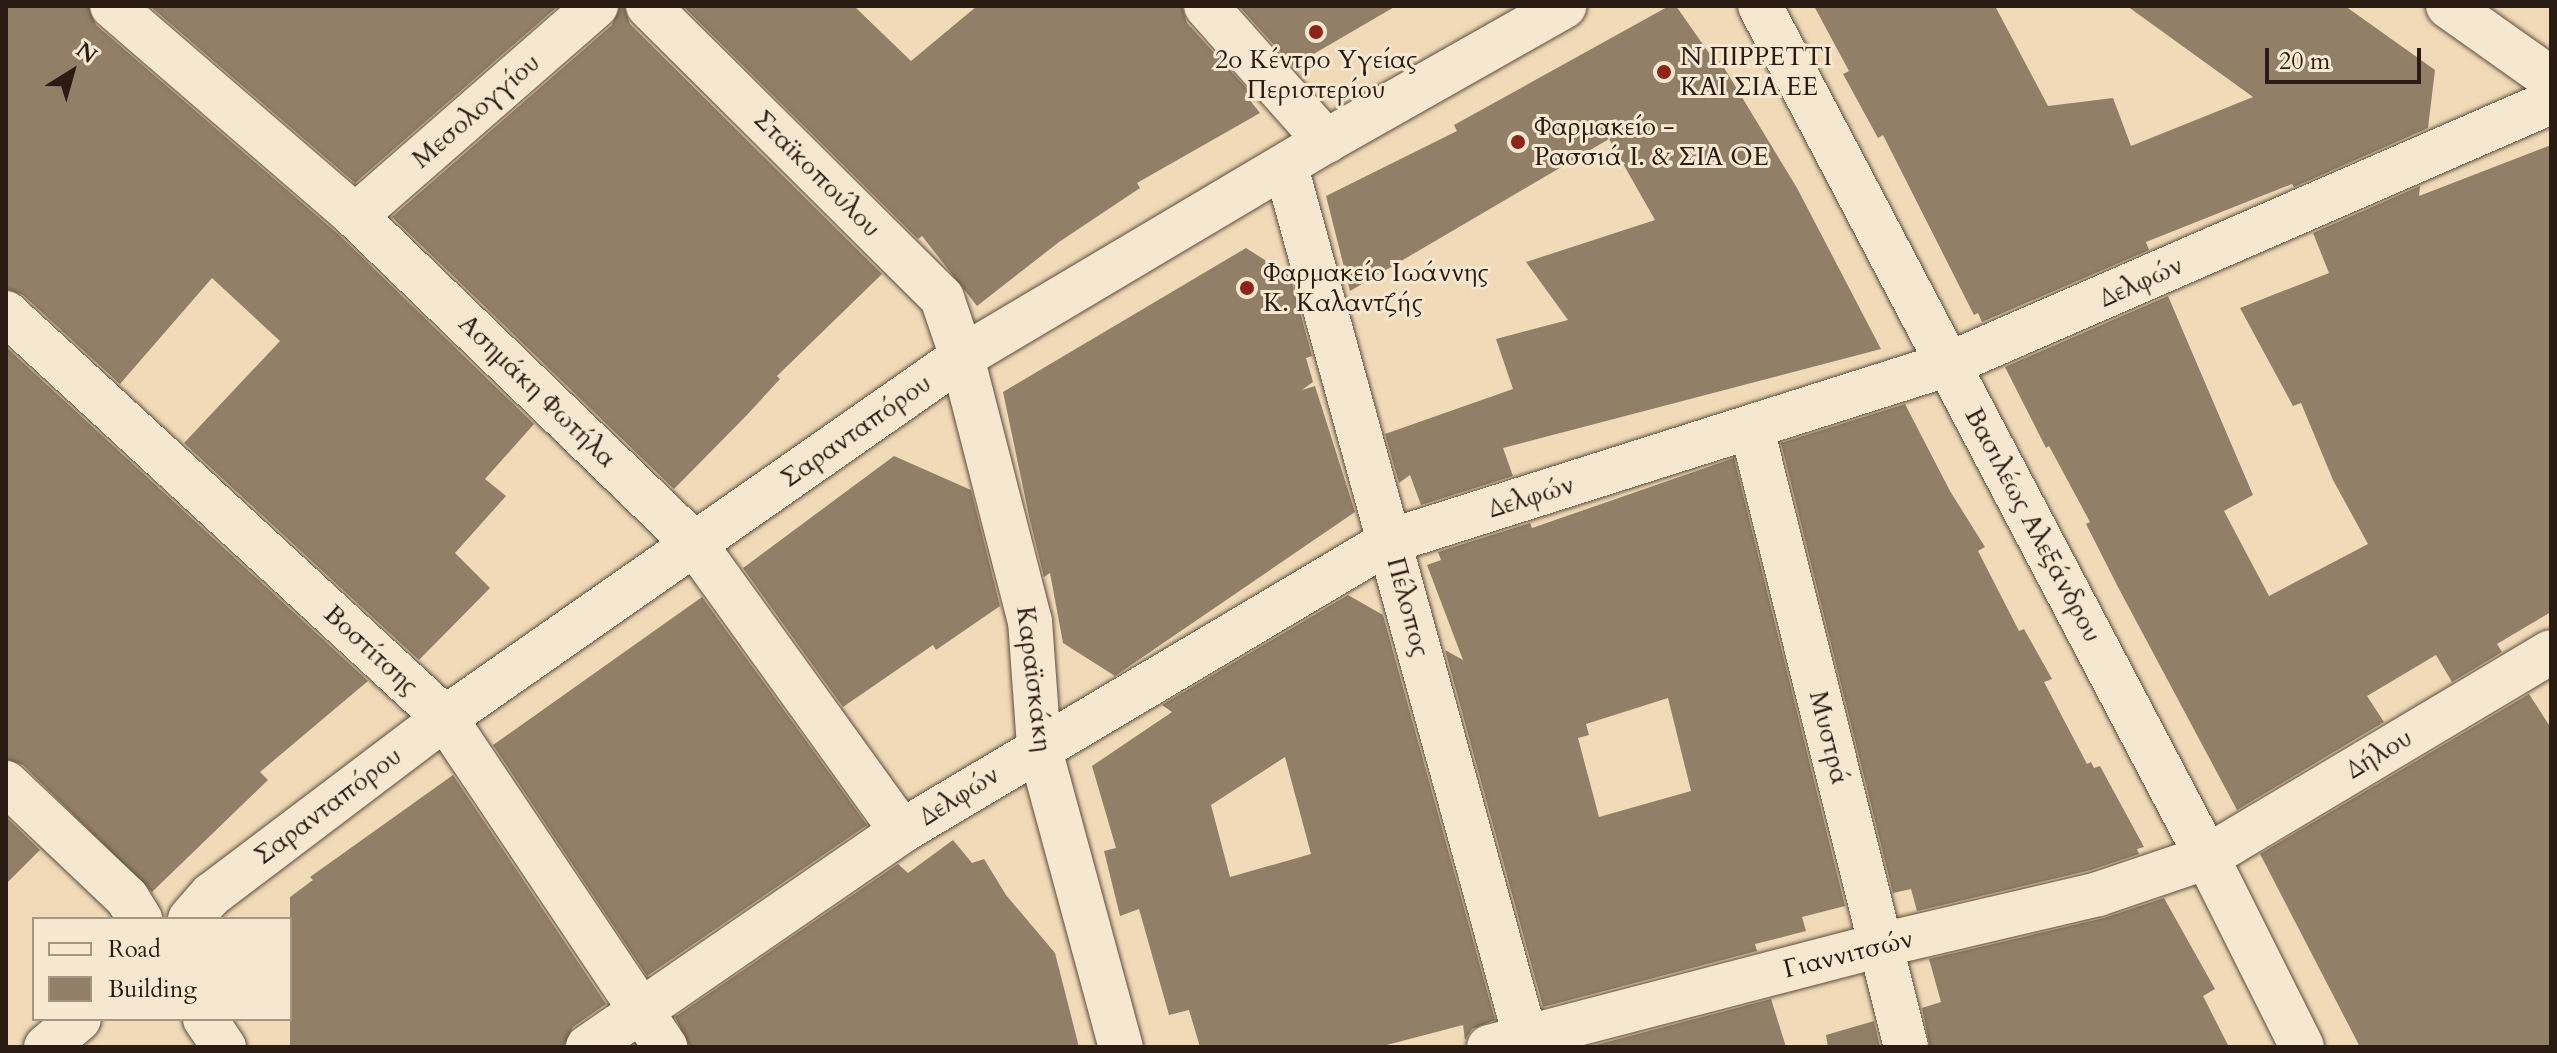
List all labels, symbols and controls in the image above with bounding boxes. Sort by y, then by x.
marker: 2ο Κέντρο Υγείας Περιστερίου [1307,23,1325,41]
north arrow [32,32,112,112]
scale bar [2269,32,2425,82]
text: N [70,35,103,71]
place label: Ν ΠΙΡΡΕΤΤΙ ΚΑΙ ΣΙΑ ΕΕ [1680,41,1832,102]
place label: 2ο Κέντρο Υγείας Περιστερίου [1215,44,1417,106]
text: 20 m [2279,45,2330,78]
street label: Μεσολογγίου [406,47,546,175]
marker: Ν ΠΙΡΡΕΤΤΙ ΚΑΙ ΣΙΑ ΕΕ [1655,63,1673,81]
street label: Σταϊκοπούλου [747,104,887,244]
place label: Φαρμακείο - Ρασσιά Ι. & ΣΙΑ ΟΕ [1534,111,1769,172]
marker: Φαρμακείο - Ρασσιά Ι. & ΣΙΑ ΟΕ [1509,133,1527,151]
street label: Δελφών [2094,250,2188,314]
place label: Φαρμακείο Ιωάννης Κ. Καλαντζής [1263,257,1489,318]
marker: Φαρμακείο Ιωάννης Κ. Καλαντζής [1238,279,1256,297]
street label: Ασημάκη Φωτήλα [452,308,622,474]
street label: Σαρανταπόρου [775,368,937,494]
street label: Βασιλέως Αλεξάνδρου [1958,403,2108,647]
street label: Δελφών [1484,469,1578,525]
street label: Πέλοπος [1380,554,1436,660]
street label: Βοστίτσης [317,599,425,701]
street label: Καραϊσκάκη [1010,604,1058,754]
street label: Μυστρά [1802,688,1856,788]
street label: Δήλου [2340,722,2418,786]
street label: Σαρανταπόρου [248,741,408,871]
street label: Δελφών [913,759,1005,833]
legend [32,917,292,1021]
street label: Γιαννιτσών [1780,923,1916,985]
text: Road [108,933,161,966]
text: Building [108,973,197,1006]

